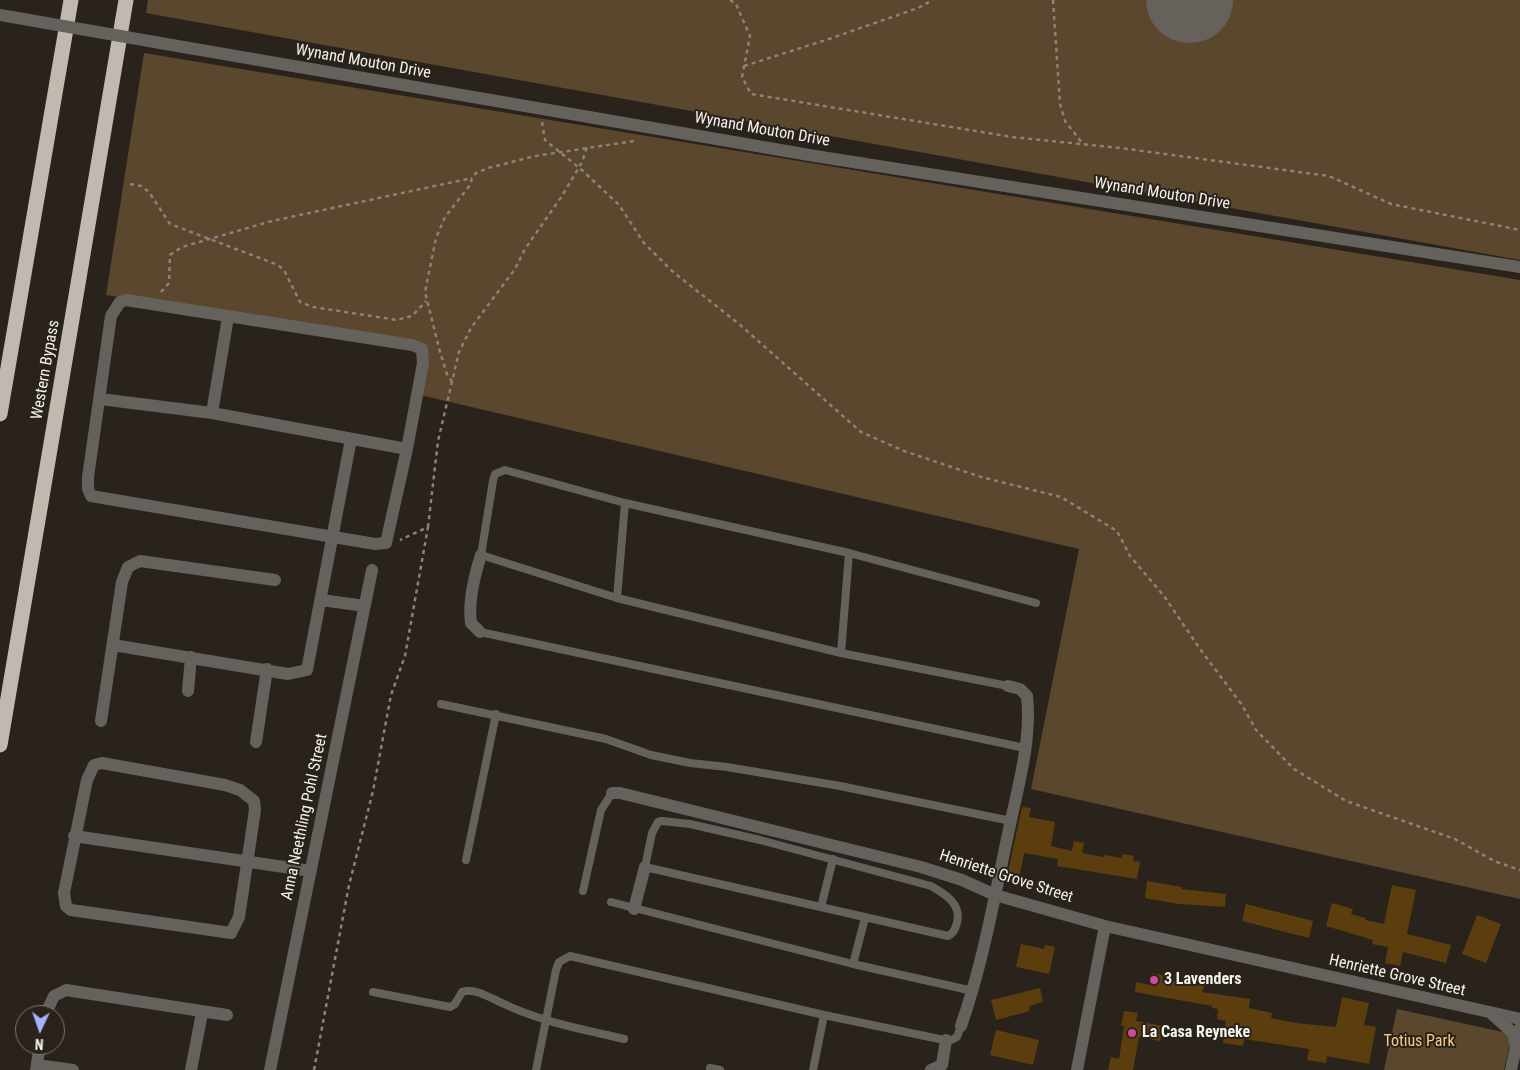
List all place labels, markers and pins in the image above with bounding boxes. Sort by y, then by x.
place label: 3 Lavenders [1164,970,1242,990]
marker: 3 Lavenders [1148,974,1160,986]
place label: La Casa Reyneke [1142,1023,1250,1043]
marker: La Casa Reyneke [1126,1027,1138,1039]

